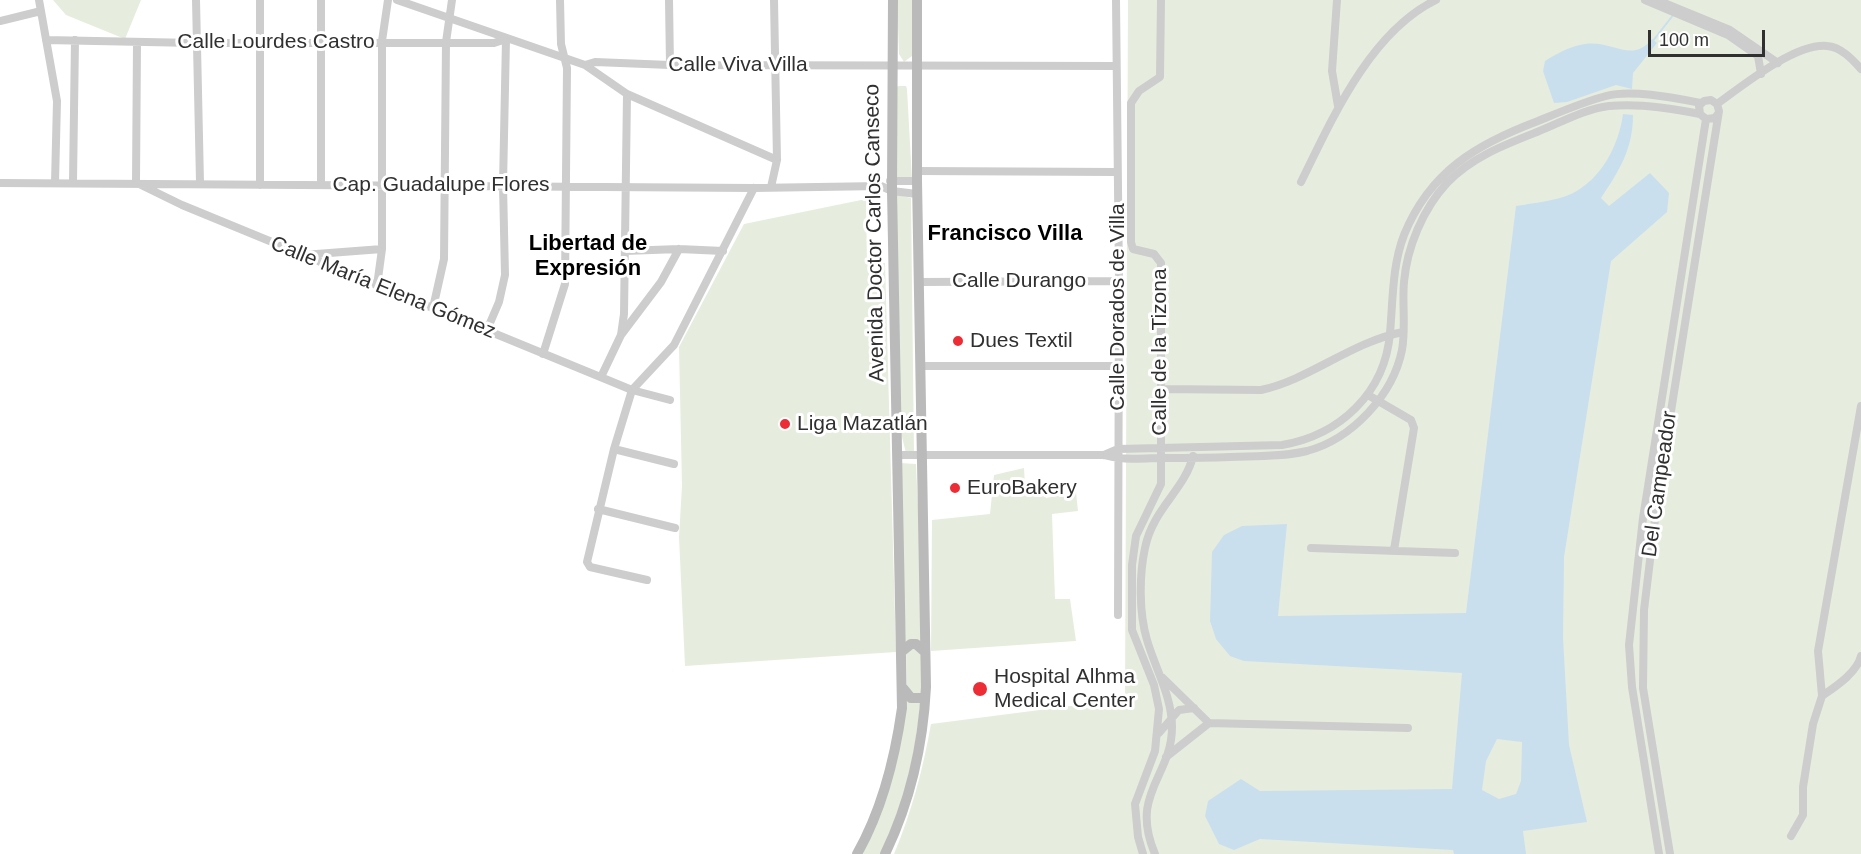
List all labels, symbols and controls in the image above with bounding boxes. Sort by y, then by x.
scale bar [1651,18,1768,56]
street label: Calle Lourdes Castro [177,29,375,55]
text: 100 m [1659,30,1709,50]
street label: Calle Viva Villa [668,52,808,78]
street label: Avenida Doctor Carlos Canseco [860,84,890,382]
street label: Cap. Guadalupe Flores [332,172,550,198]
street label: Calle Dorados de Villa [1105,203,1131,411]
district label: Francisco Villa [928,221,1082,247]
street label: Calle María Elena Gómez [267,231,499,345]
district label: Libertad de Expresión [529,231,647,282]
street label: Calle Durango [952,268,1086,294]
street label: Calle de la Tizona [1147,268,1173,436]
place label: Dues Textil [970,328,1073,354]
marker: Dues Textil [951,334,965,348]
street label: Del Campeador [1637,409,1683,559]
place label: Liga Mazatlán [797,411,928,437]
marker: Liga Mazatlán [778,417,792,431]
place label: EuroBakery [967,475,1077,501]
marker: EuroBakery [948,481,962,495]
place label: Hospital Alhma Medical Center [994,664,1135,714]
marker: Hospital Alhma Medical Center [971,680,989,698]

